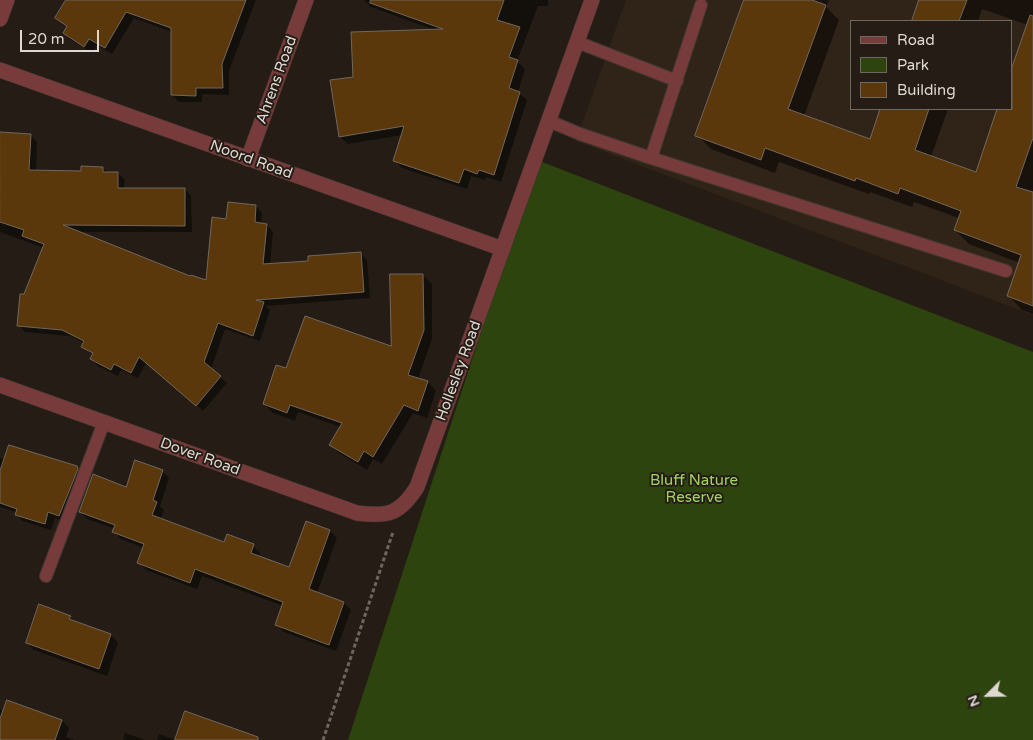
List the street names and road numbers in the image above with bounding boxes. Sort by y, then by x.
street label: Ahrens Road [253,34,301,126]
street label: Noord Road [207,137,295,183]
street label: Hollesley Road [433,318,485,424]
street label: Dover Road [158,434,242,480]

